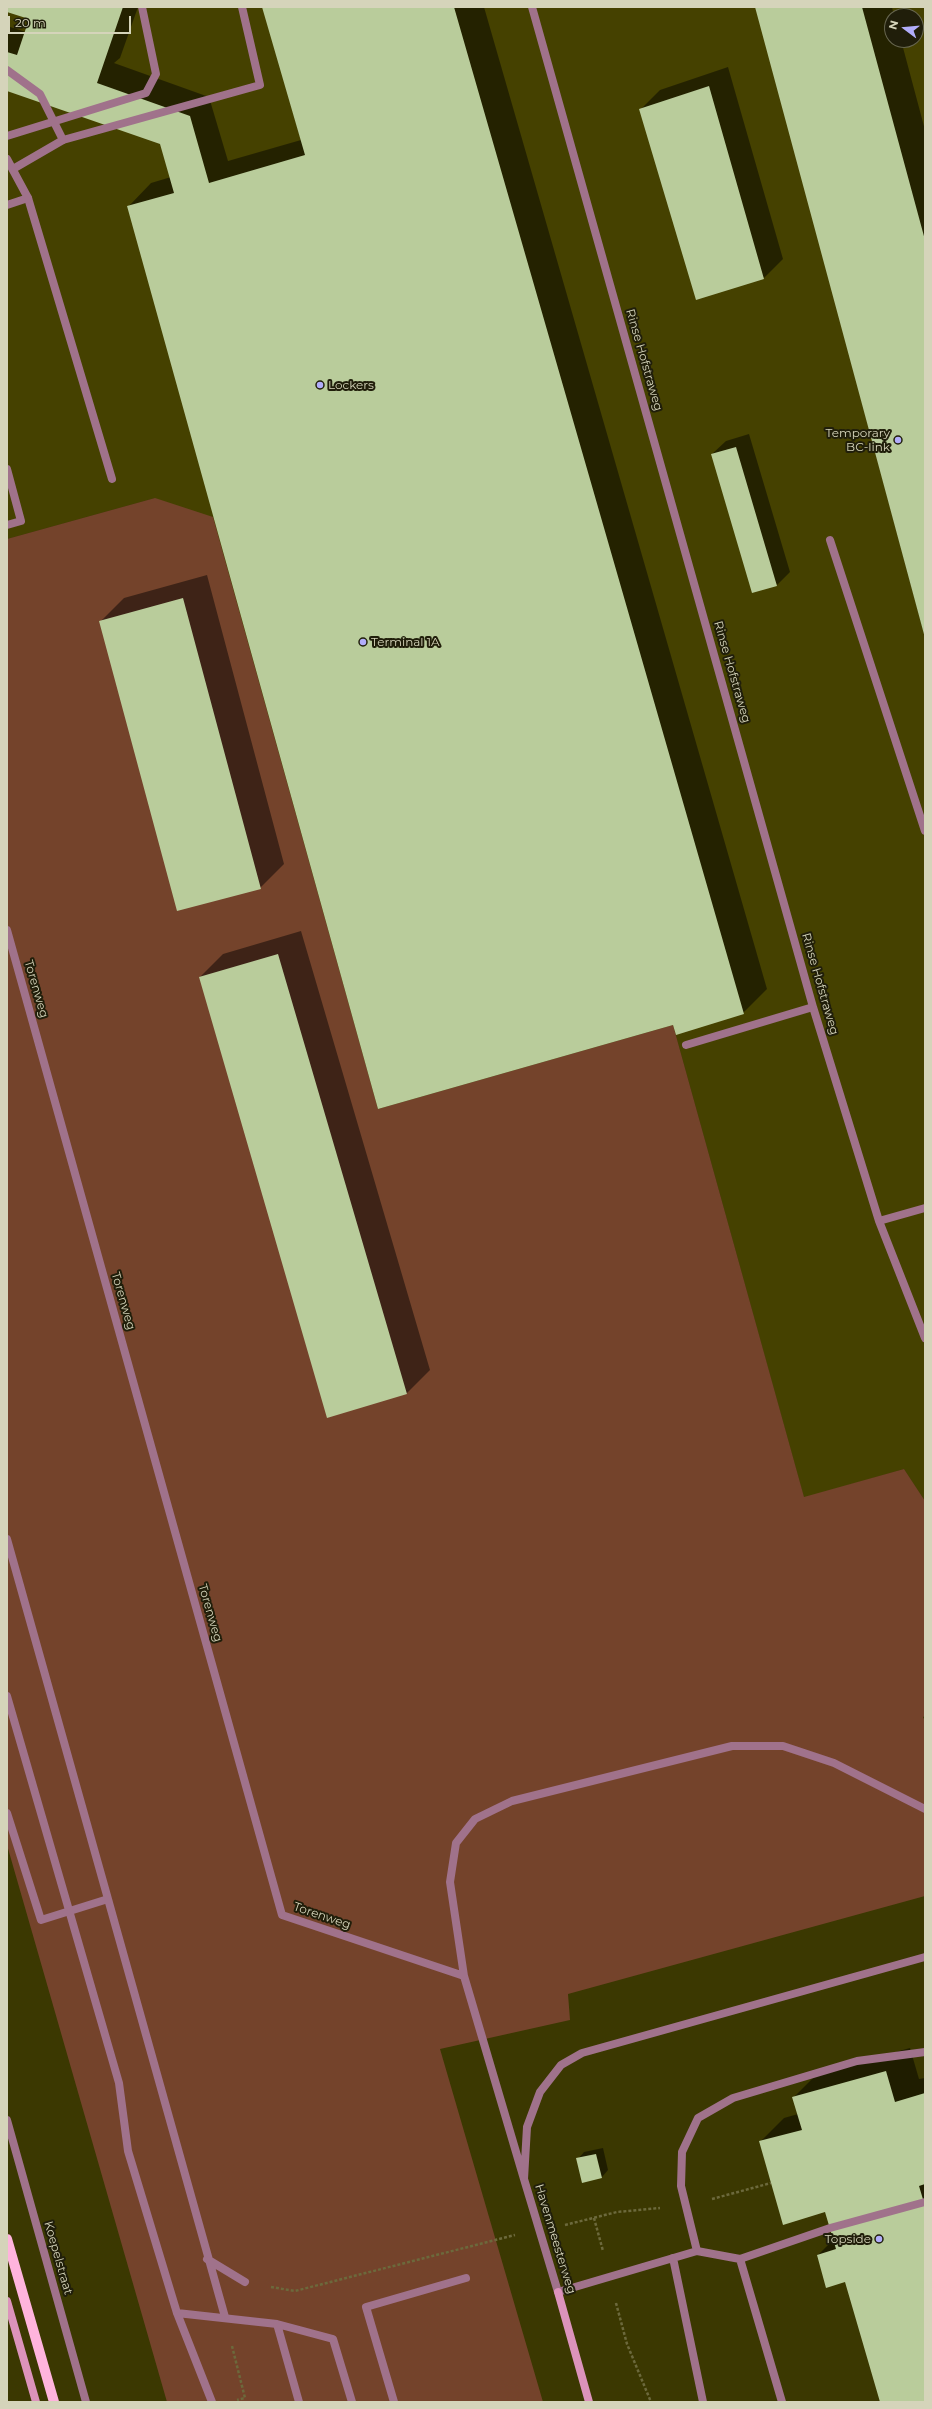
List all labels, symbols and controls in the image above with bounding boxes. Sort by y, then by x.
scale bar [10,8,133,34]
north arrow [884,8,924,48]
text: 20 m [15,15,46,30]
text: N [885,19,901,31]
street label: Rinse Hofstraweg [623,307,665,413]
place label: Lockers [328,378,374,392]
marker: Lockers [315,380,325,390]
place label: Temporary BC-link [825,426,890,454]
marker: Temporary BC-link [893,435,903,445]
street label: Rinse Hofstraweg [711,619,753,725]
place label: Terminal 1A [371,635,440,649]
marker: Terminal 1A [358,637,368,647]
street label: Rinse Hofstraweg [799,931,841,1037]
street label: Torenweg [21,958,51,1020]
street label: Torenweg [108,1270,138,1332]
street label: Torenweg [195,1582,225,1644]
street label: Torenweg [292,1900,352,1932]
street label: Havenmeesterweg [531,2182,579,2296]
street label: Koepelstraat [41,2220,75,2296]
place label: Topside [825,2232,871,2246]
marker: Topside [874,2234,884,2244]

